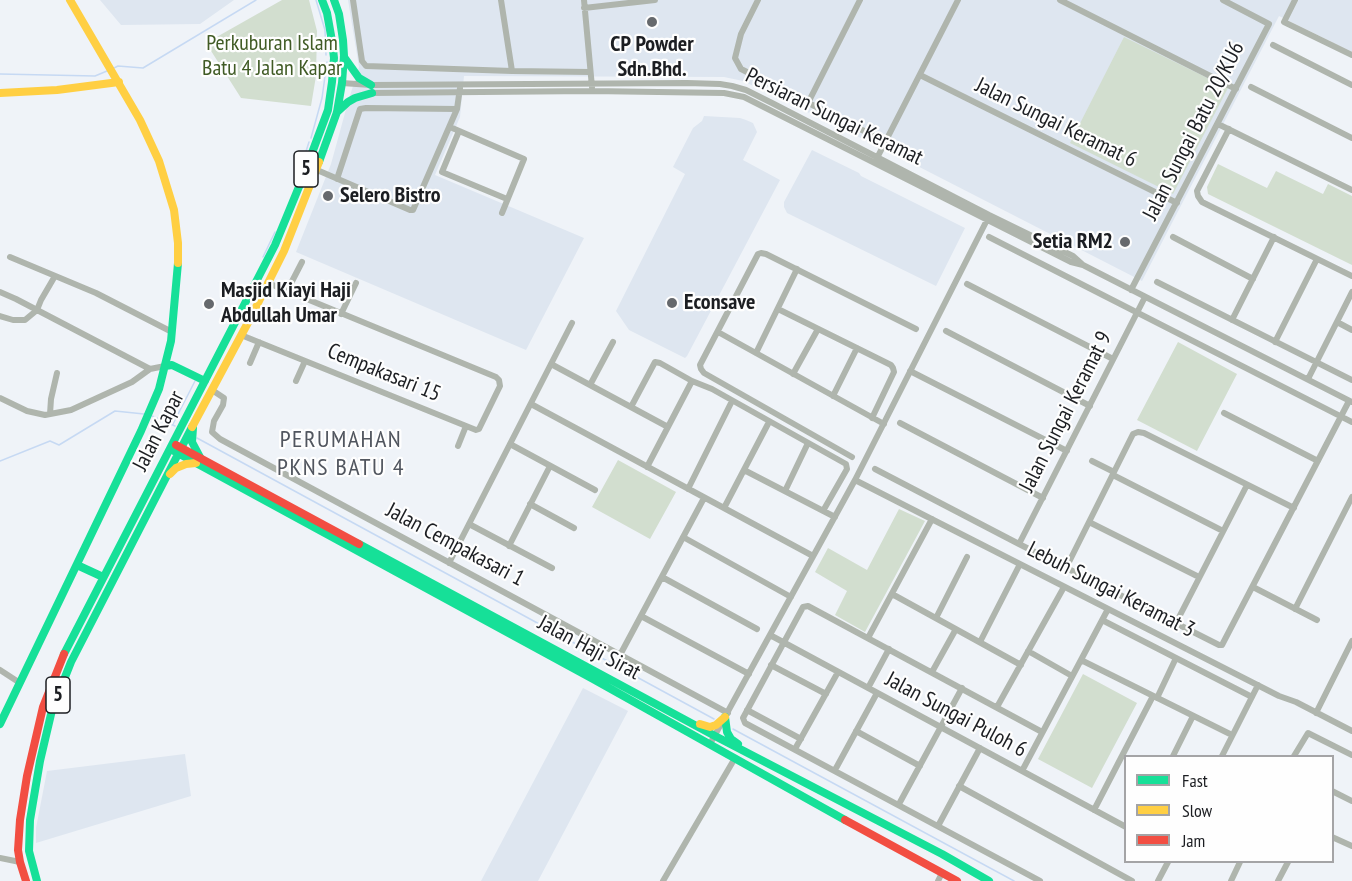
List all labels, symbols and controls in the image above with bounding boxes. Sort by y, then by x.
marker: CP Powder Sdn.Bhd. [645,15,659,29]
park label: Perkuburan Islam Batu 4 Jalan Kapar [202,31,342,82]
place label: CP Powder Sdn.Bhd. [610,32,694,84]
street label: Jalan Sungai Batu 20/KU6 [1138,37,1250,225]
street label: Persiaran Sungai Keramat [741,63,927,171]
street label: Jalan Sungai Keramat 6 [971,72,1141,174]
road number: 5 [294,151,318,187]
place label: Selero Bistro [340,183,441,209]
marker: Selero Bistro [321,189,335,203]
place label: Setia RM2 [1033,229,1113,255]
marker: Setia RM2 [1118,235,1132,249]
place label: Masjid Kiayi Haji Abdullah Umar [221,278,351,330]
place label: Econsave [684,290,755,316]
marker: Econsave [665,296,679,310]
marker: Masjid Kiayi Haji Abdullah Umar [202,297,216,311]
street label: Jalan Sungai Keramat 9 [1014,327,1118,497]
street label: Cempakasari 15 [323,338,445,408]
street label: Jalan Kapar [128,387,190,475]
district label: PERUMAHAN PKNS BATU 4 [277,426,405,482]
street label: Jalan Cempakasari 1 [381,498,529,592]
street label: Lebuh Sungai Keramat 3 [1023,536,1199,644]
street label: Jalan Haji Sirat [533,610,645,686]
street label: Jalan Sungai Puloh 6 [881,667,1031,763]
road number: 5 [46,677,70,713]
legend [1124,755,1334,863]
text: Fast [1182,769,1208,792]
text: Slow [1182,799,1212,822]
text: Jam [1182,829,1205,852]

